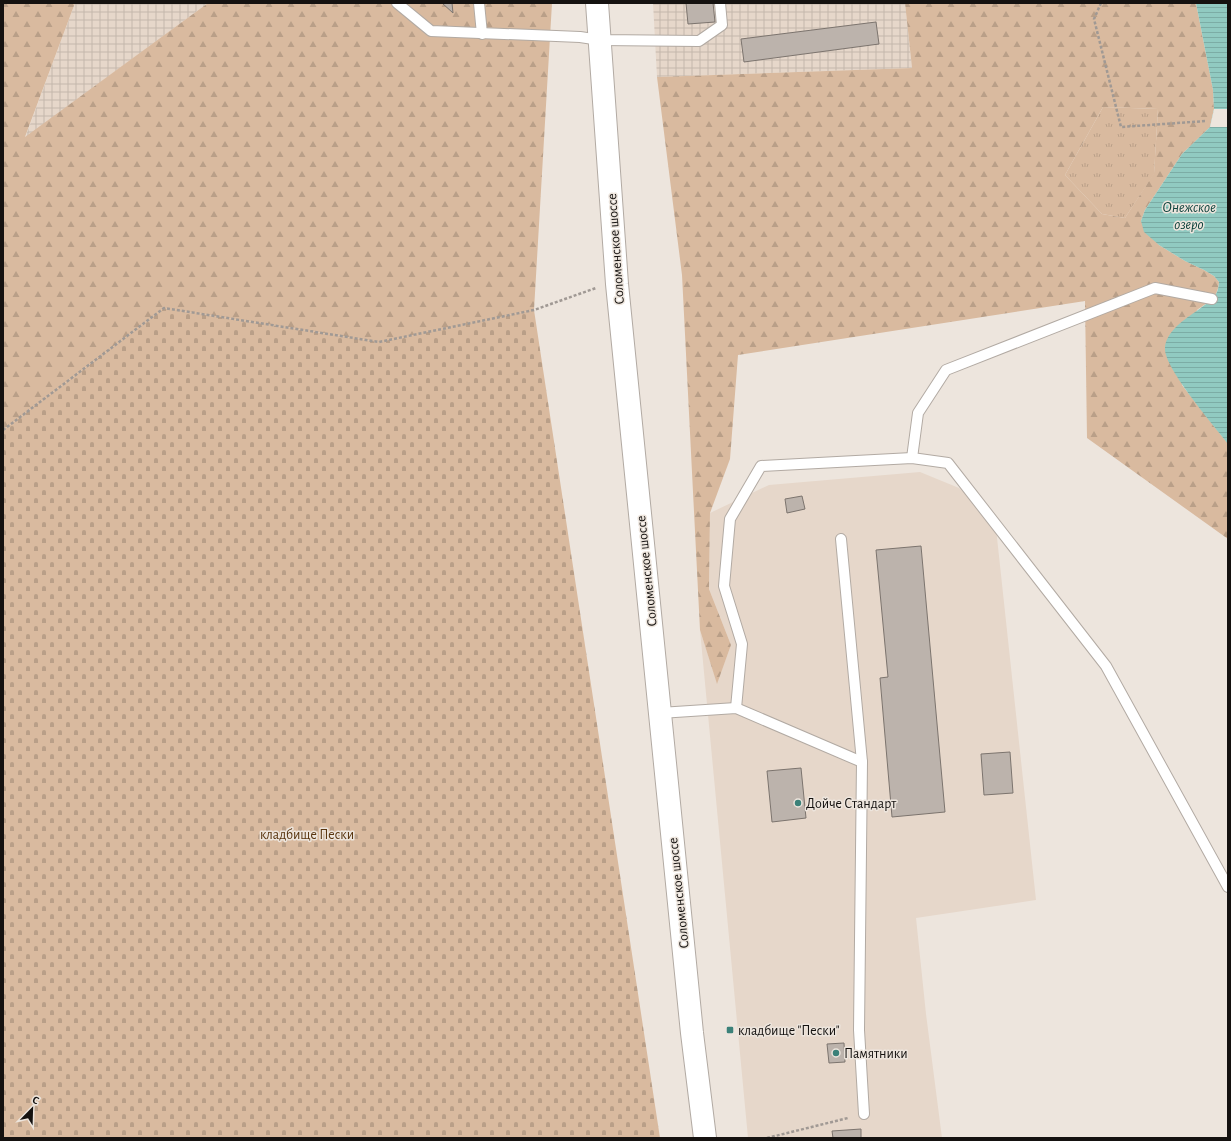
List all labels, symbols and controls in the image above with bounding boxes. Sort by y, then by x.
street label: Соломенское шоссе [605,193,627,305]
water label: Онежское озеро [1162,200,1216,232]
street label: Соломенское шоссе [634,515,660,627]
place label: Дойче Стандарт [806,797,897,811]
marker: Дойче Стандарт [793,798,803,808]
park label: кладбище Пески [260,828,354,842]
street label: Соломенское шоссе [666,837,692,949]
place label: кладбище "Пески" [738,1024,840,1038]
marker: кладбище "Пески" [725,1025,735,1035]
place label: Памятники [844,1047,908,1061]
marker: Памятники [831,1048,841,1058]
north arrow [12,1089,52,1129]
text: С [31,1094,41,1107]

